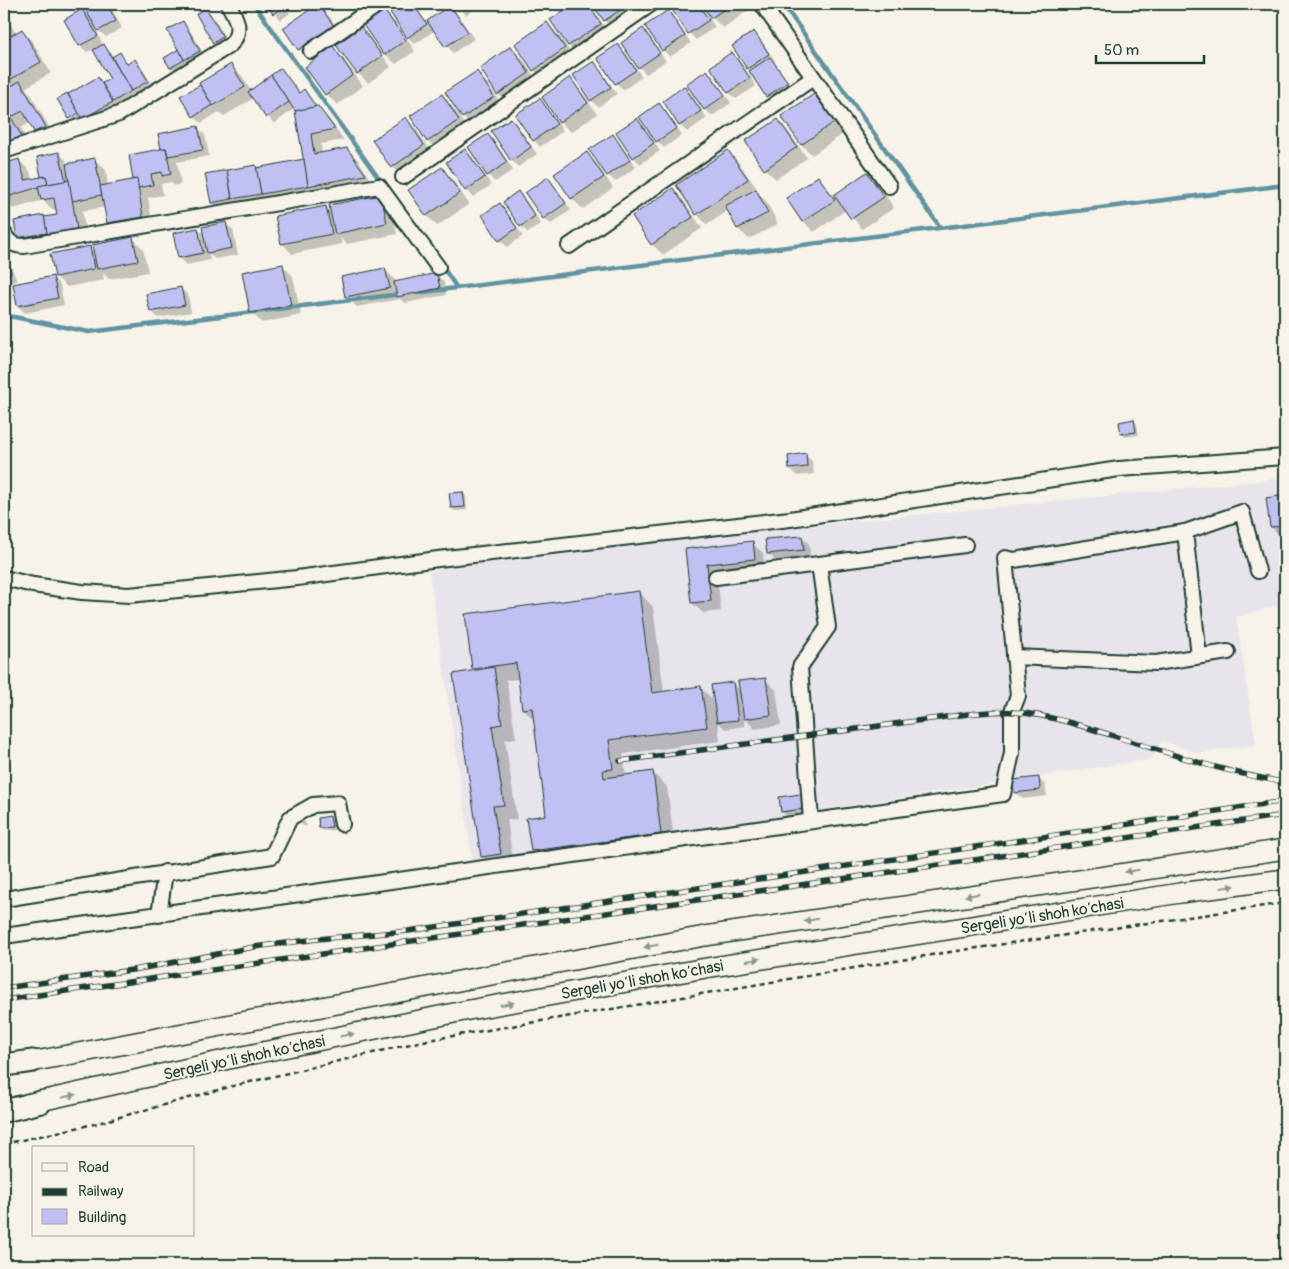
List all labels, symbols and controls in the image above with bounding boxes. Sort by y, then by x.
scale bar [1096,32,1204,64]
text: 50 m [1104,41,1139,60]
one-way arrow [1124,867,1140,875]
one-way arrow [1220,882,1236,890]
one-way arrow [963,892,979,900]
street label: Sergeli yo‘li shoh ko‘chasi [959,893,1125,939]
one-way arrow [803,916,819,924]
one-way arrow [642,942,658,950]
street label: Sergeli yo‘li shoh ko‘chasi [559,956,725,1004]
one-way arrow [745,956,761,964]
one-way arrow [499,999,515,1007]
street label: Sergeli yo‘li shoh ko‘chasi [162,1031,327,1085]
one-way arrow [340,1031,355,1039]
one-way arrow [61,1092,76,1100]
legend [32,1146,195,1236]
text: Road [78,1158,109,1177]
text: Railway [78,1182,124,1201]
text: Building [78,1208,126,1227]

